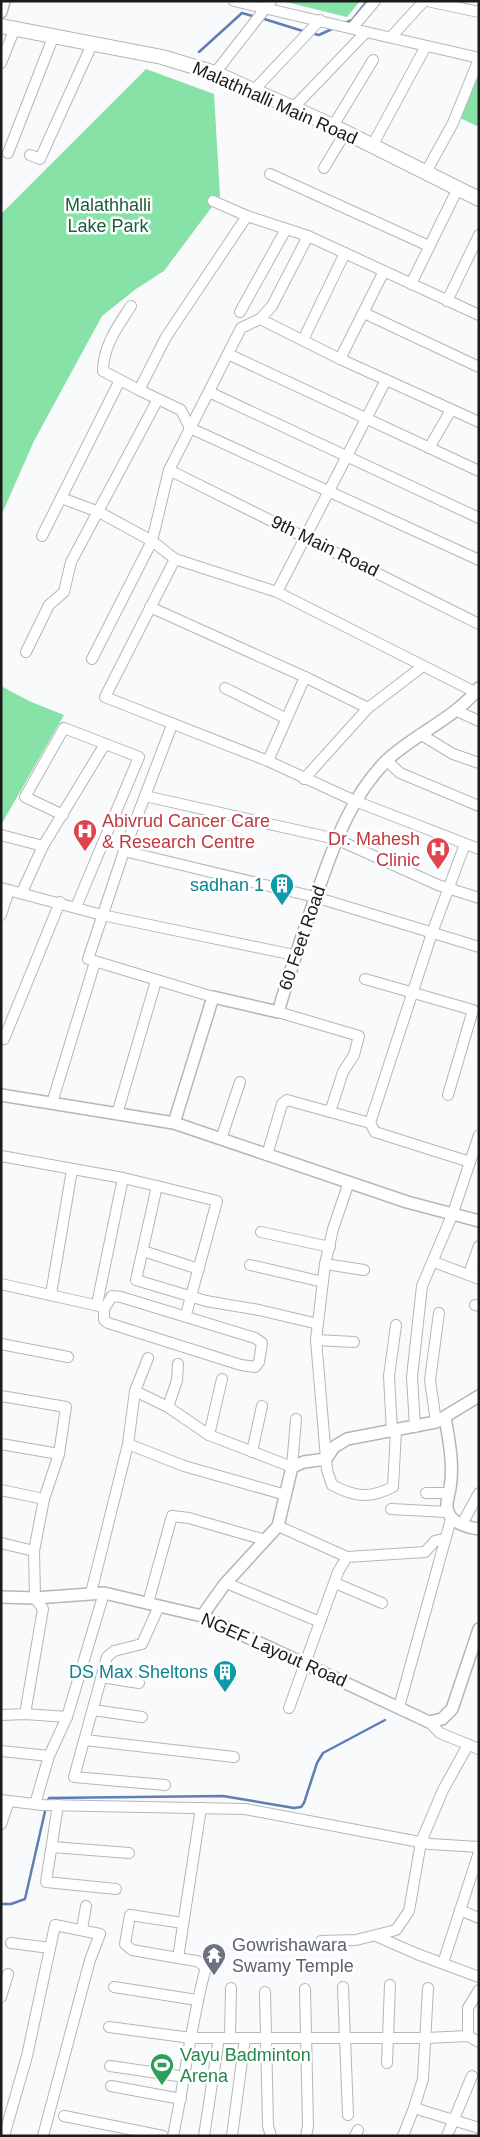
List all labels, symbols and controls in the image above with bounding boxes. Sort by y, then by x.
street label: Malathhalli Main Road [190,58,360,148]
park label: Malathhalli Lake Park [65,195,151,236]
street label: 9th Main Road [268,511,382,581]
place label: Abivrud Cancer Care & Research Centre [102,811,270,852]
hospital icon: Abivrud Cancer Care & Research Centre [72,818,98,852]
place label: Dr. Mahesh Clinic [328,829,420,870]
hospital icon: Dr. Mahesh Clinic [425,836,451,870]
building icon: sadhan 1 [269,872,295,906]
place label: sadhan 1 [190,875,264,895]
street label: 60 Feet Road [275,883,329,993]
street label: NGEF Layout Road [198,1609,350,1691]
building icon: DS Max Sheltons [212,1659,238,1693]
place label: DS Max Sheltons [69,1662,208,1682]
place label: Gowrishawara Swamy Temple [232,1935,354,1976]
temple icon: Gowrishawara Swamy Temple [201,1942,227,1976]
place label: Vayu Badminton Arena [180,2045,311,2086]
sports icon: Vayu Badminton Arena [149,2052,175,2086]

